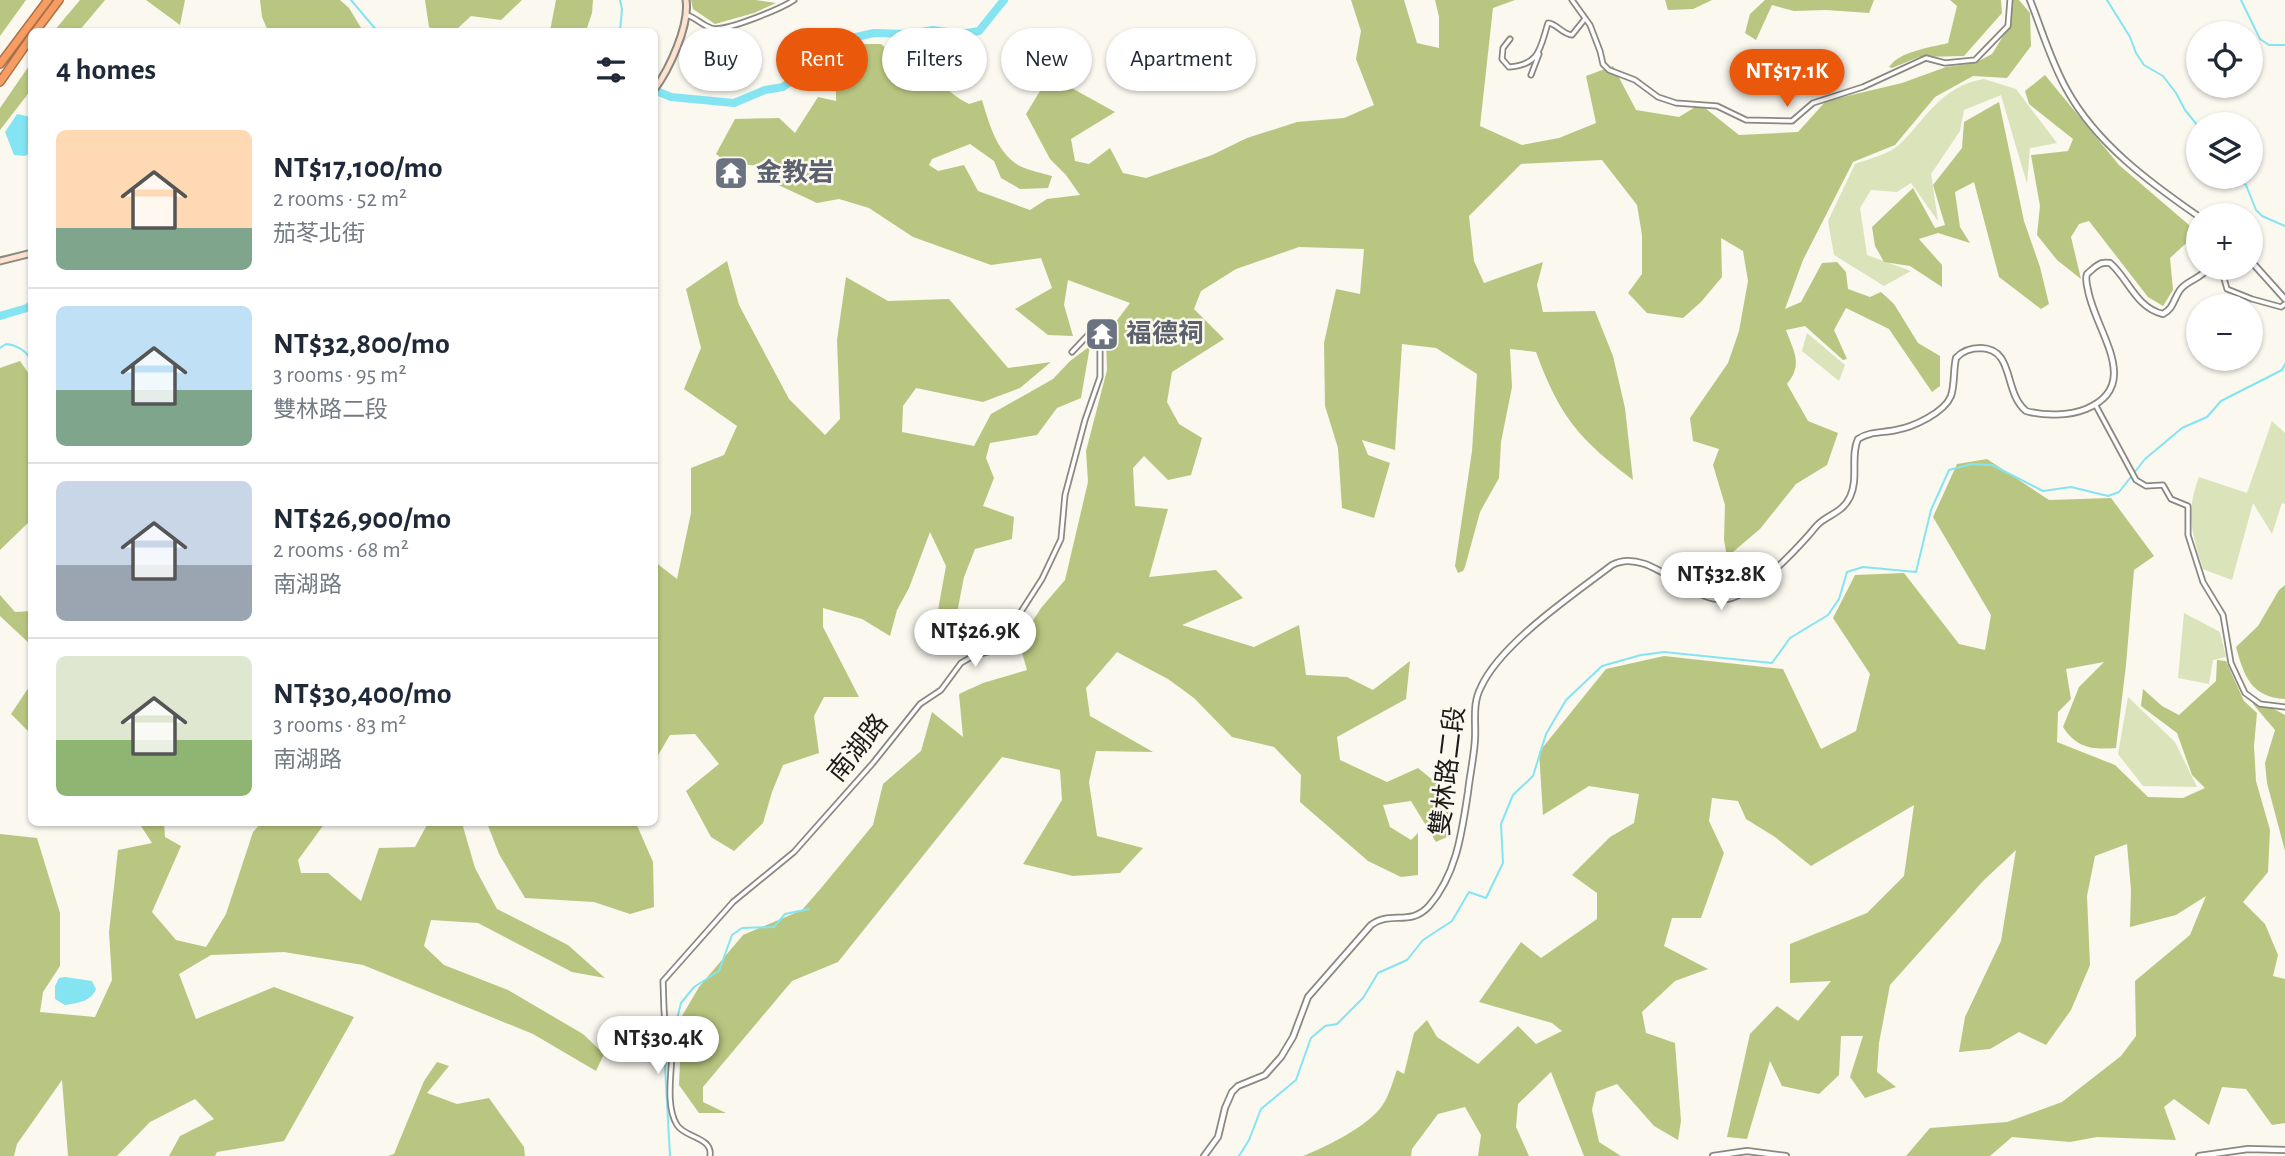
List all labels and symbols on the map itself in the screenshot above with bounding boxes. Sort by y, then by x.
pin: NT$17.1K [1715,50,1859,109]
temple icon: 金教岩 [712,154,750,192]
place label: 金教岩 [756,158,834,186]
temple icon: 福德祠 [1083,315,1121,353]
place label: 福德祠 [1126,319,1204,347]
pin: NT$32.8K [1649,552,1793,612]
pin: NT$26.9K [903,610,1047,669]
street label: 雙林路二段 [1425,705,1469,837]
street label: 南湖路 [823,709,893,786]
pin: NT$30.4K [586,1016,730,1076]

